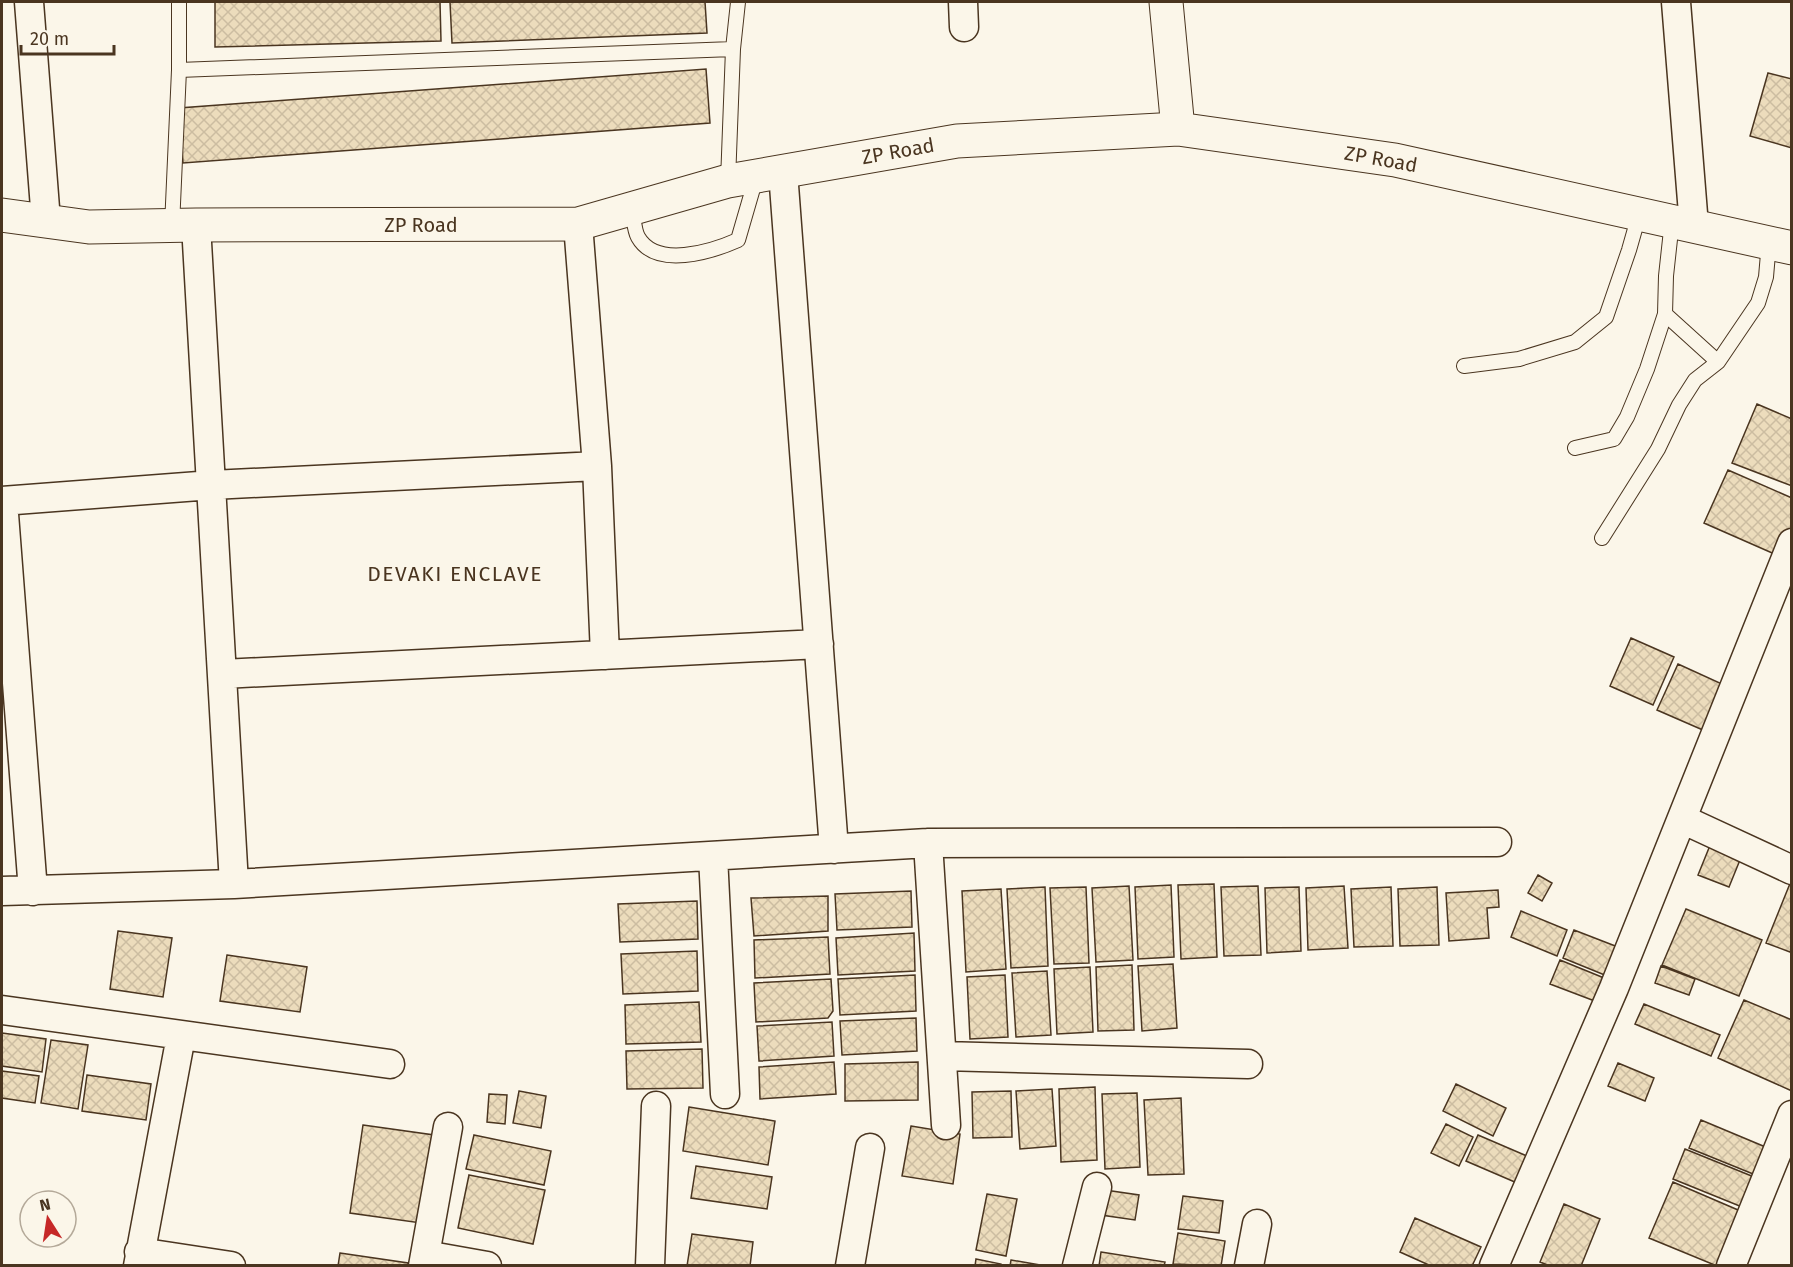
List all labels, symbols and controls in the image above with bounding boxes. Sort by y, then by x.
scale bar [21,18,114,56]
text: 20 m [30,28,69,50]
street label: ZP Road [860,133,936,169]
street label: ZP Road [1343,141,1419,177]
street label: ZP Road [384,213,458,237]
district label: DEVAKI ENCLAVE [367,561,543,587]
north arrow [18,1189,78,1249]
text: N [38,1194,52,1215]

